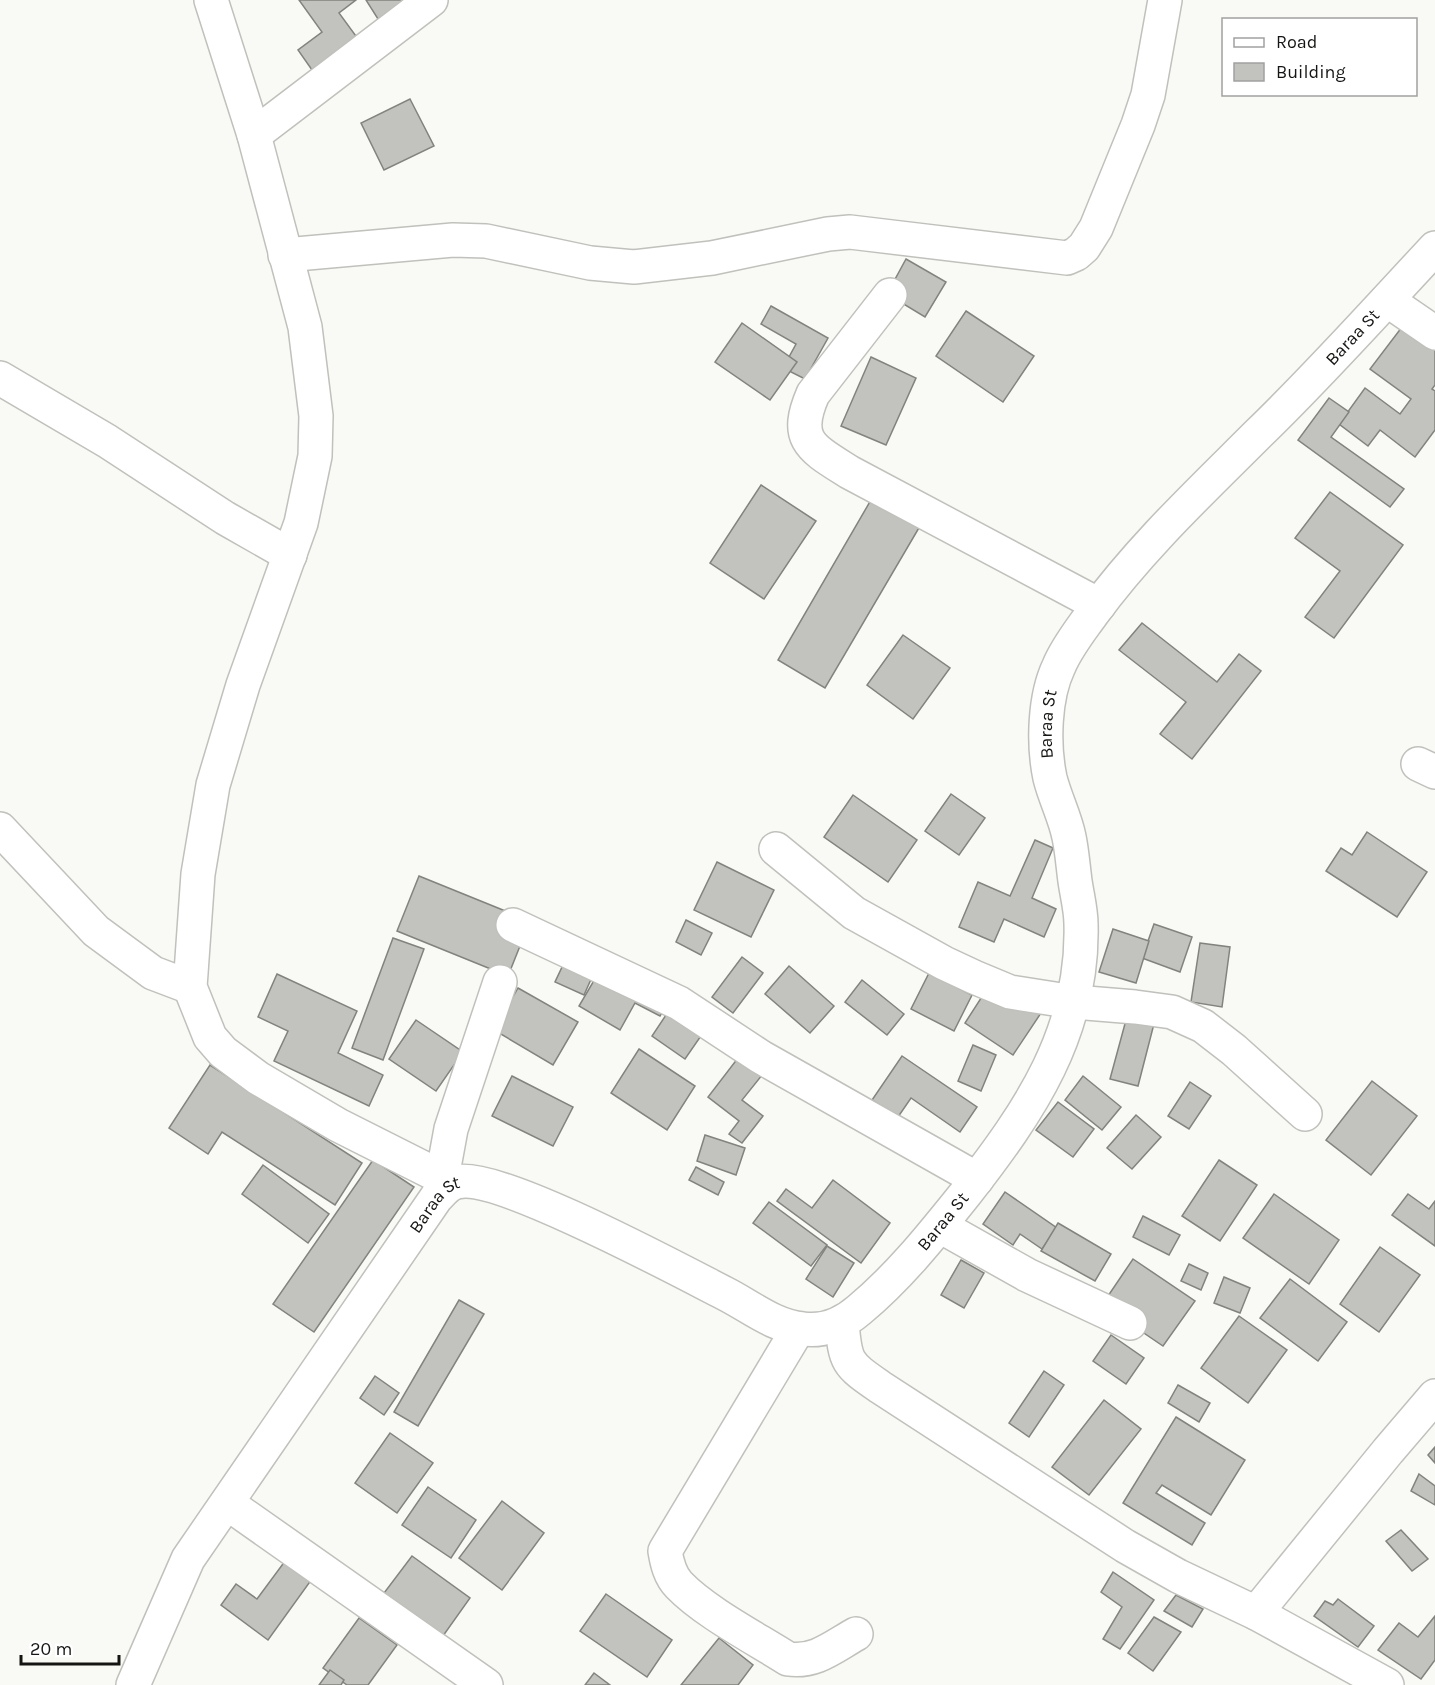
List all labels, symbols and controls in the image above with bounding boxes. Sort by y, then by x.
legend [1222,18,1417,96]
text: Road [1276,31,1317,53]
text: Building [1276,61,1346,83]
street label: Baraa St [1321,304,1384,370]
street label: Baraa St [1035,687,1062,760]
street label: Baraa St [404,1171,462,1237]
street label: Baraa St [912,1187,973,1255]
scale bar [21,1628,118,1666]
text: 20 m [30,1638,72,1660]

